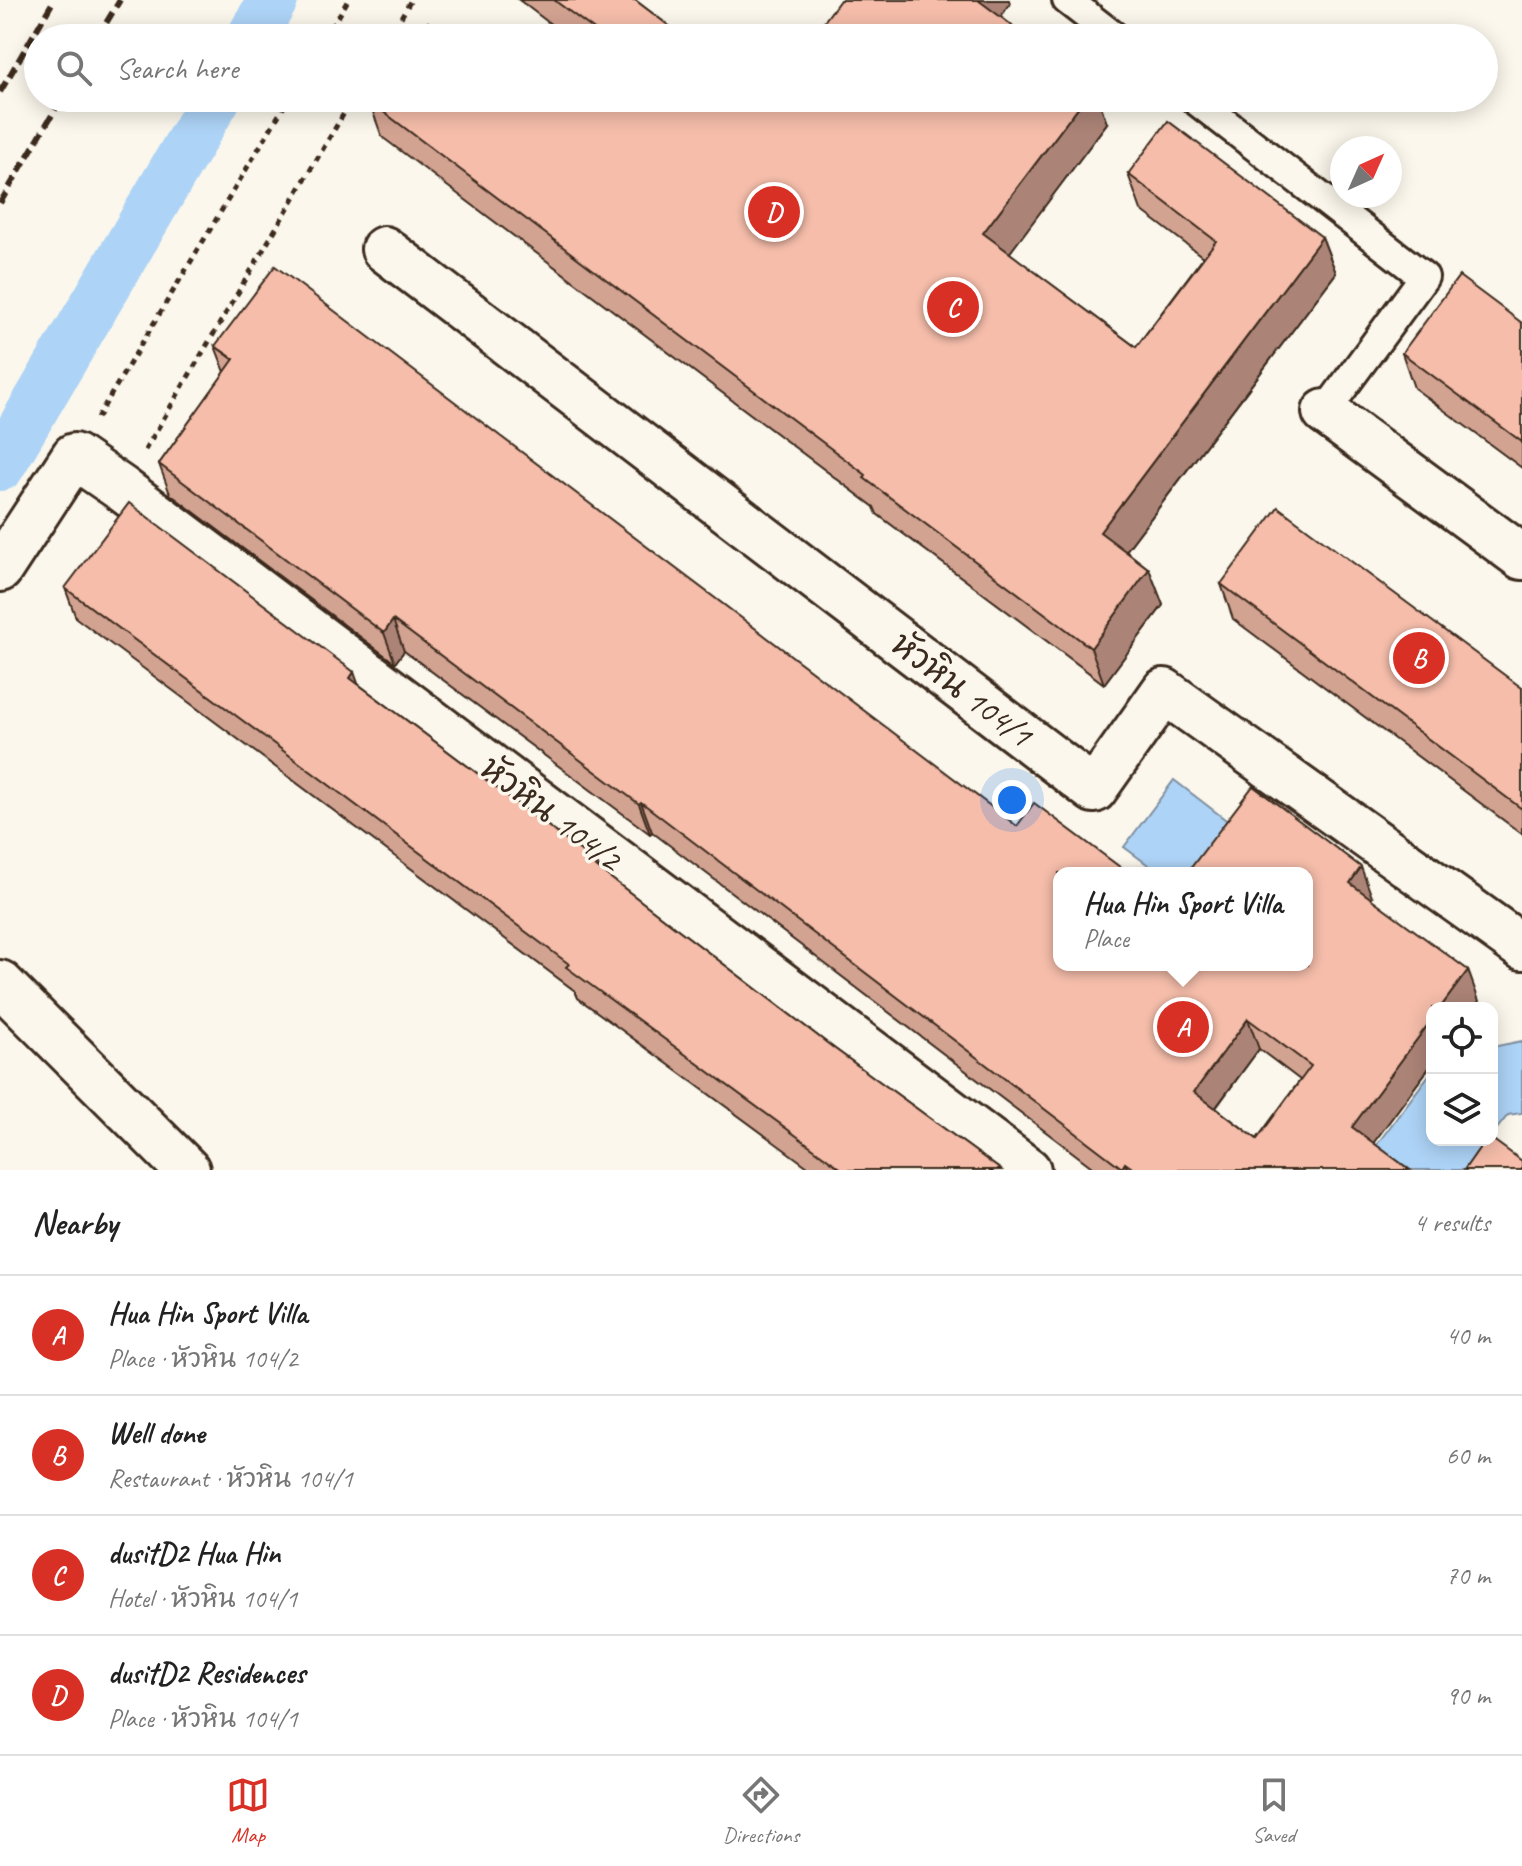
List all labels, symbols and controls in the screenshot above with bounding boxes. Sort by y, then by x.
search box [24,24,1498,112]
icon: search [52,46,96,90]
text: Search here [116,49,238,87]
north arrow [1330,136,1402,208]
pin: D [748,182,800,242]
pin: C [927,277,979,337]
street label: หัวหิน 104/1 [883,622,1042,757]
pin: B [1393,628,1445,688]
street label: หัวหิน 104/2 [472,746,632,882]
your location [992,780,1032,820]
popup [1053,867,1313,971]
text: Hua Hin Sport Villa [1083,884,1283,922]
text: Place [1083,922,1129,955]
pin: A [1157,997,1209,1057]
map controls [1426,1002,1498,1146]
button: locate [1426,1002,1498,1074]
button: layers [1426,1074,1498,1146]
text: Nearby [32,1201,118,1244]
text: 4 results [1414,1206,1490,1239]
text: Hua Hin Sport Villa [108,1294,307,1332]
text: A [51,1319,65,1352]
text: 40 m [1446,1319,1490,1352]
text: Place · หัวหิน 104/2 [108,1342,298,1375]
text: Well done [108,1414,205,1452]
text: B [51,1439,65,1472]
text: 60 m [1446,1439,1490,1472]
text: Restaurant · หัวหิน 104/1 [108,1462,353,1495]
text: dusitD2 Hua Hin [108,1534,280,1572]
text: C [52,1559,64,1592]
text: 70 m [1446,1559,1490,1592]
text: Hotel · หัวหิน 104/1 [108,1582,297,1615]
text: dusitD2 Residences [108,1654,305,1692]
text: D [50,1679,66,1712]
text: 90 m [1446,1679,1490,1712]
text: Place · หัวหิน 104/1 [108,1702,298,1735]
tab: Map [226,1773,270,1849]
tab: Directions [723,1773,799,1849]
tab: Saved [1252,1773,1296,1849]

